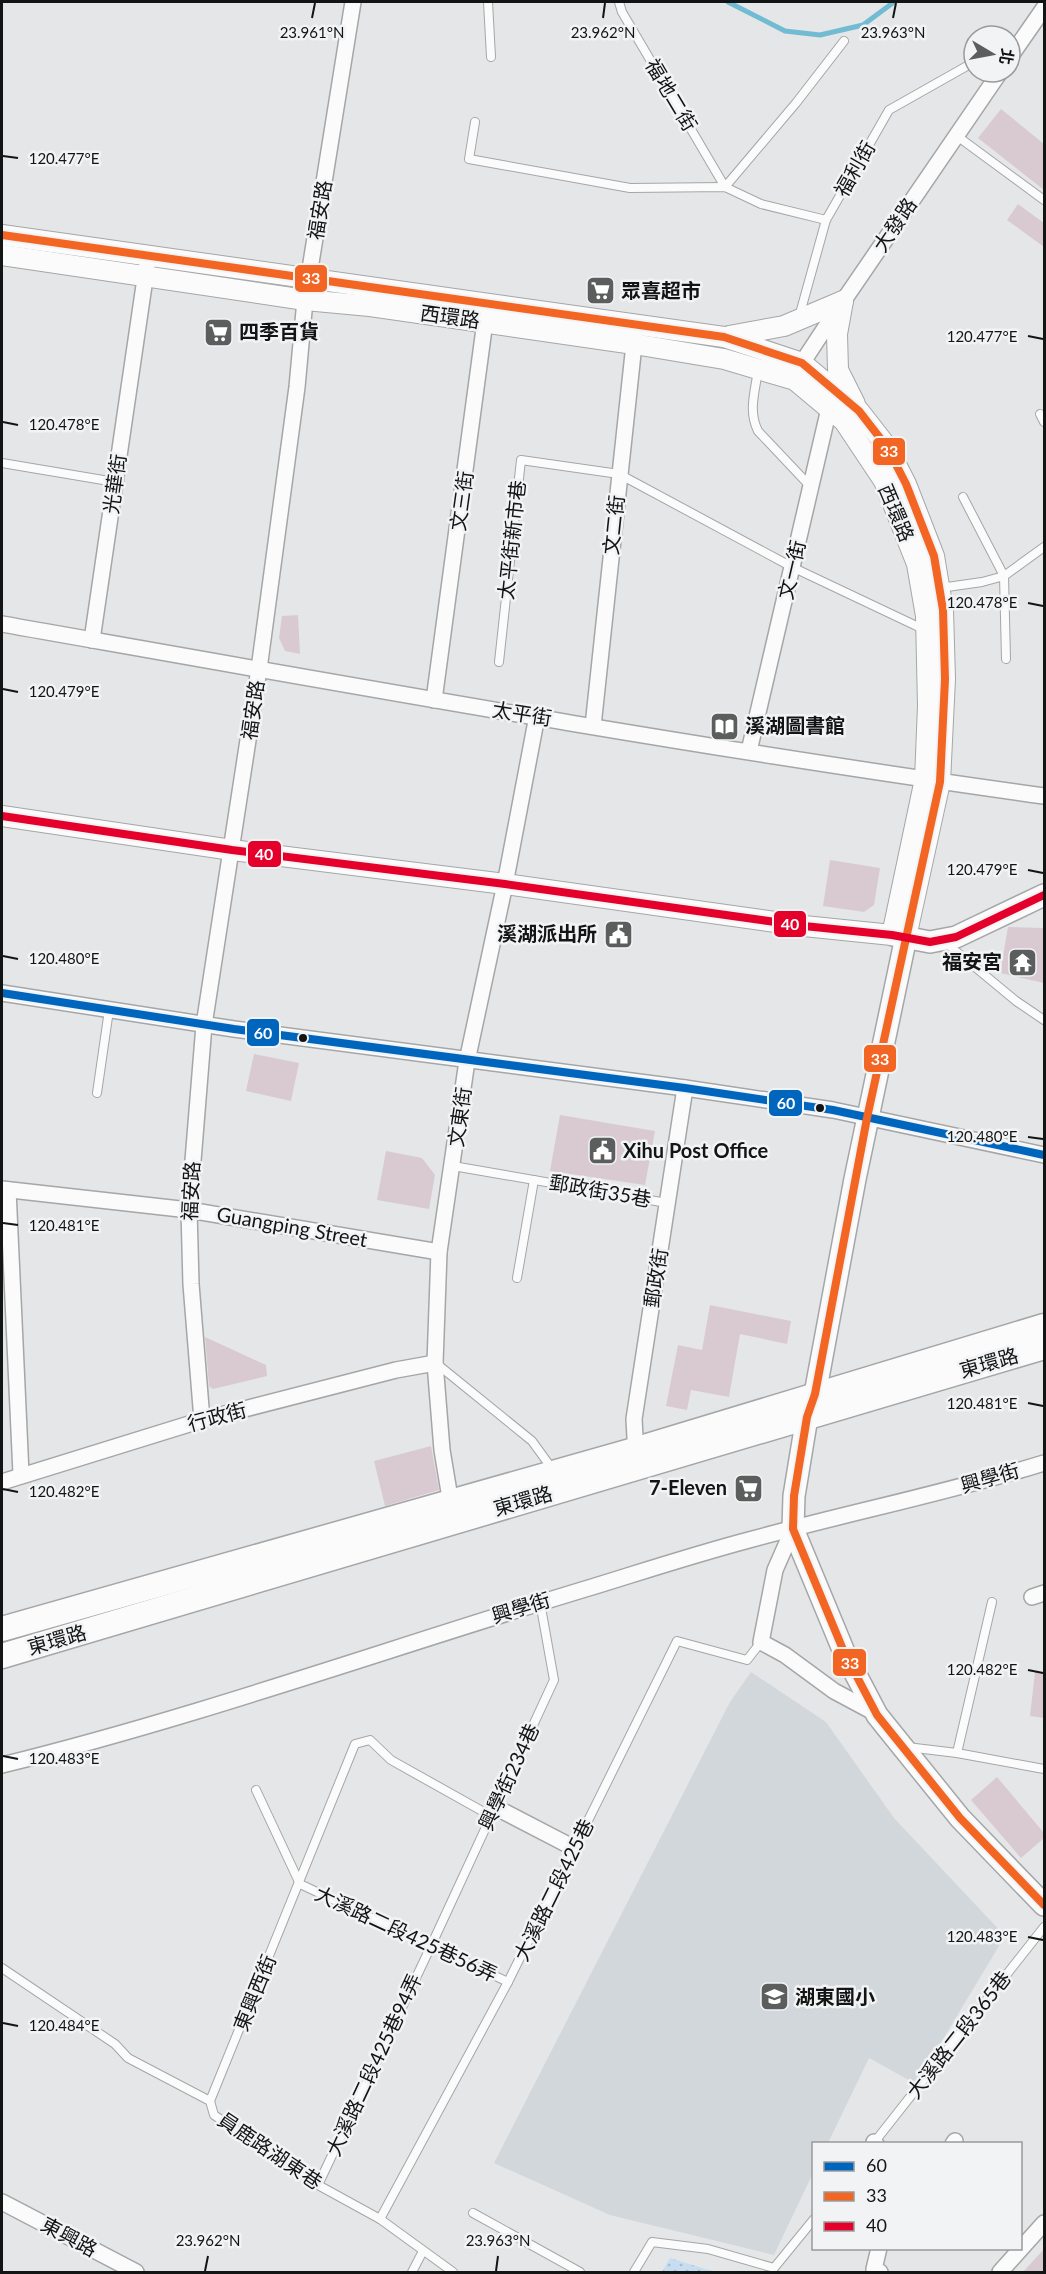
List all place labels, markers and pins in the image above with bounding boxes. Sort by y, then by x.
supermarket icon: 眾喜超市 [584,275,616,307]
place label: 眾喜超市 [621,278,701,302]
supermarket icon: 四季百貨 [202,316,234,348]
place label: 四季百貨 [239,319,319,343]
library icon: 溪湖圖書館 [708,710,740,742]
place label: 溪湖圖書館 [745,713,845,737]
public building icon: 溪湖派出所 [602,918,634,950]
place label: 溪湖派出所 [497,921,597,945]
temple icon: 福安宮 [1007,946,1039,978]
place label: 福安宮 [942,949,1002,973]
unlabelled marker [297,1032,309,1044]
unlabelled marker [814,1102,826,1114]
public building icon: Xihu Post Office [586,1135,618,1167]
place label: Xihu Post Office [623,1138,768,1162]
supermarket icon: 7-Eleven [732,1472,764,1504]
place label: 7-Eleven [649,1475,727,1499]
school or university icon: 湖東國小 [758,1981,790,2013]
place label: 湖東國小 [795,1984,875,2008]

